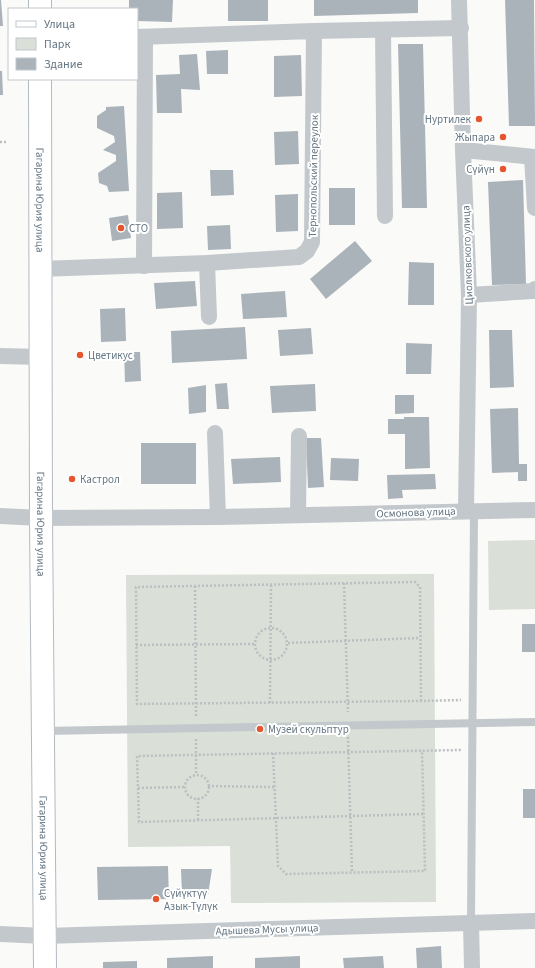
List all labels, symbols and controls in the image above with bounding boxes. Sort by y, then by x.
legend [8,8,138,80]
text: Улица [44,16,75,33]
text: Парк [44,36,70,53]
text: Здание [44,56,83,73]
place label: Нуртилек [425,112,472,127]
street label: Тернопольский переулок [305,114,322,237]
marker: Нуртилек [474,114,484,124]
place label: Жыпара [455,130,495,145]
marker: Жыпара [498,132,508,142]
street label: Гагарина Юрия улица [32,147,47,253]
place label: Сүйүн [466,162,495,177]
marker: Сүйүн [498,164,508,174]
street label: Циолковского улица [458,205,477,305]
place label: СТО [129,221,148,236]
marker: СТО [116,223,126,233]
place label: Цветикус [88,348,133,363]
marker: Цветикус [75,350,85,360]
street label: Гагарина Юрия улица [33,471,49,577]
place label: Кастрол [80,472,120,487]
marker: Кастрол [67,474,77,484]
street label: Осмонова улица [376,504,456,521]
place label: Музей скульптур [268,722,349,737]
marker: Музей скульптур [255,724,265,734]
street label: Гагарина Юрия улица [35,795,51,901]
place label: Сүйүктүү Азык-Түлүк [164,886,218,914]
marker: Сүйүктүү Азык-Түлүк [151,894,161,904]
street label: Адышева Мусы улица [215,920,319,939]

